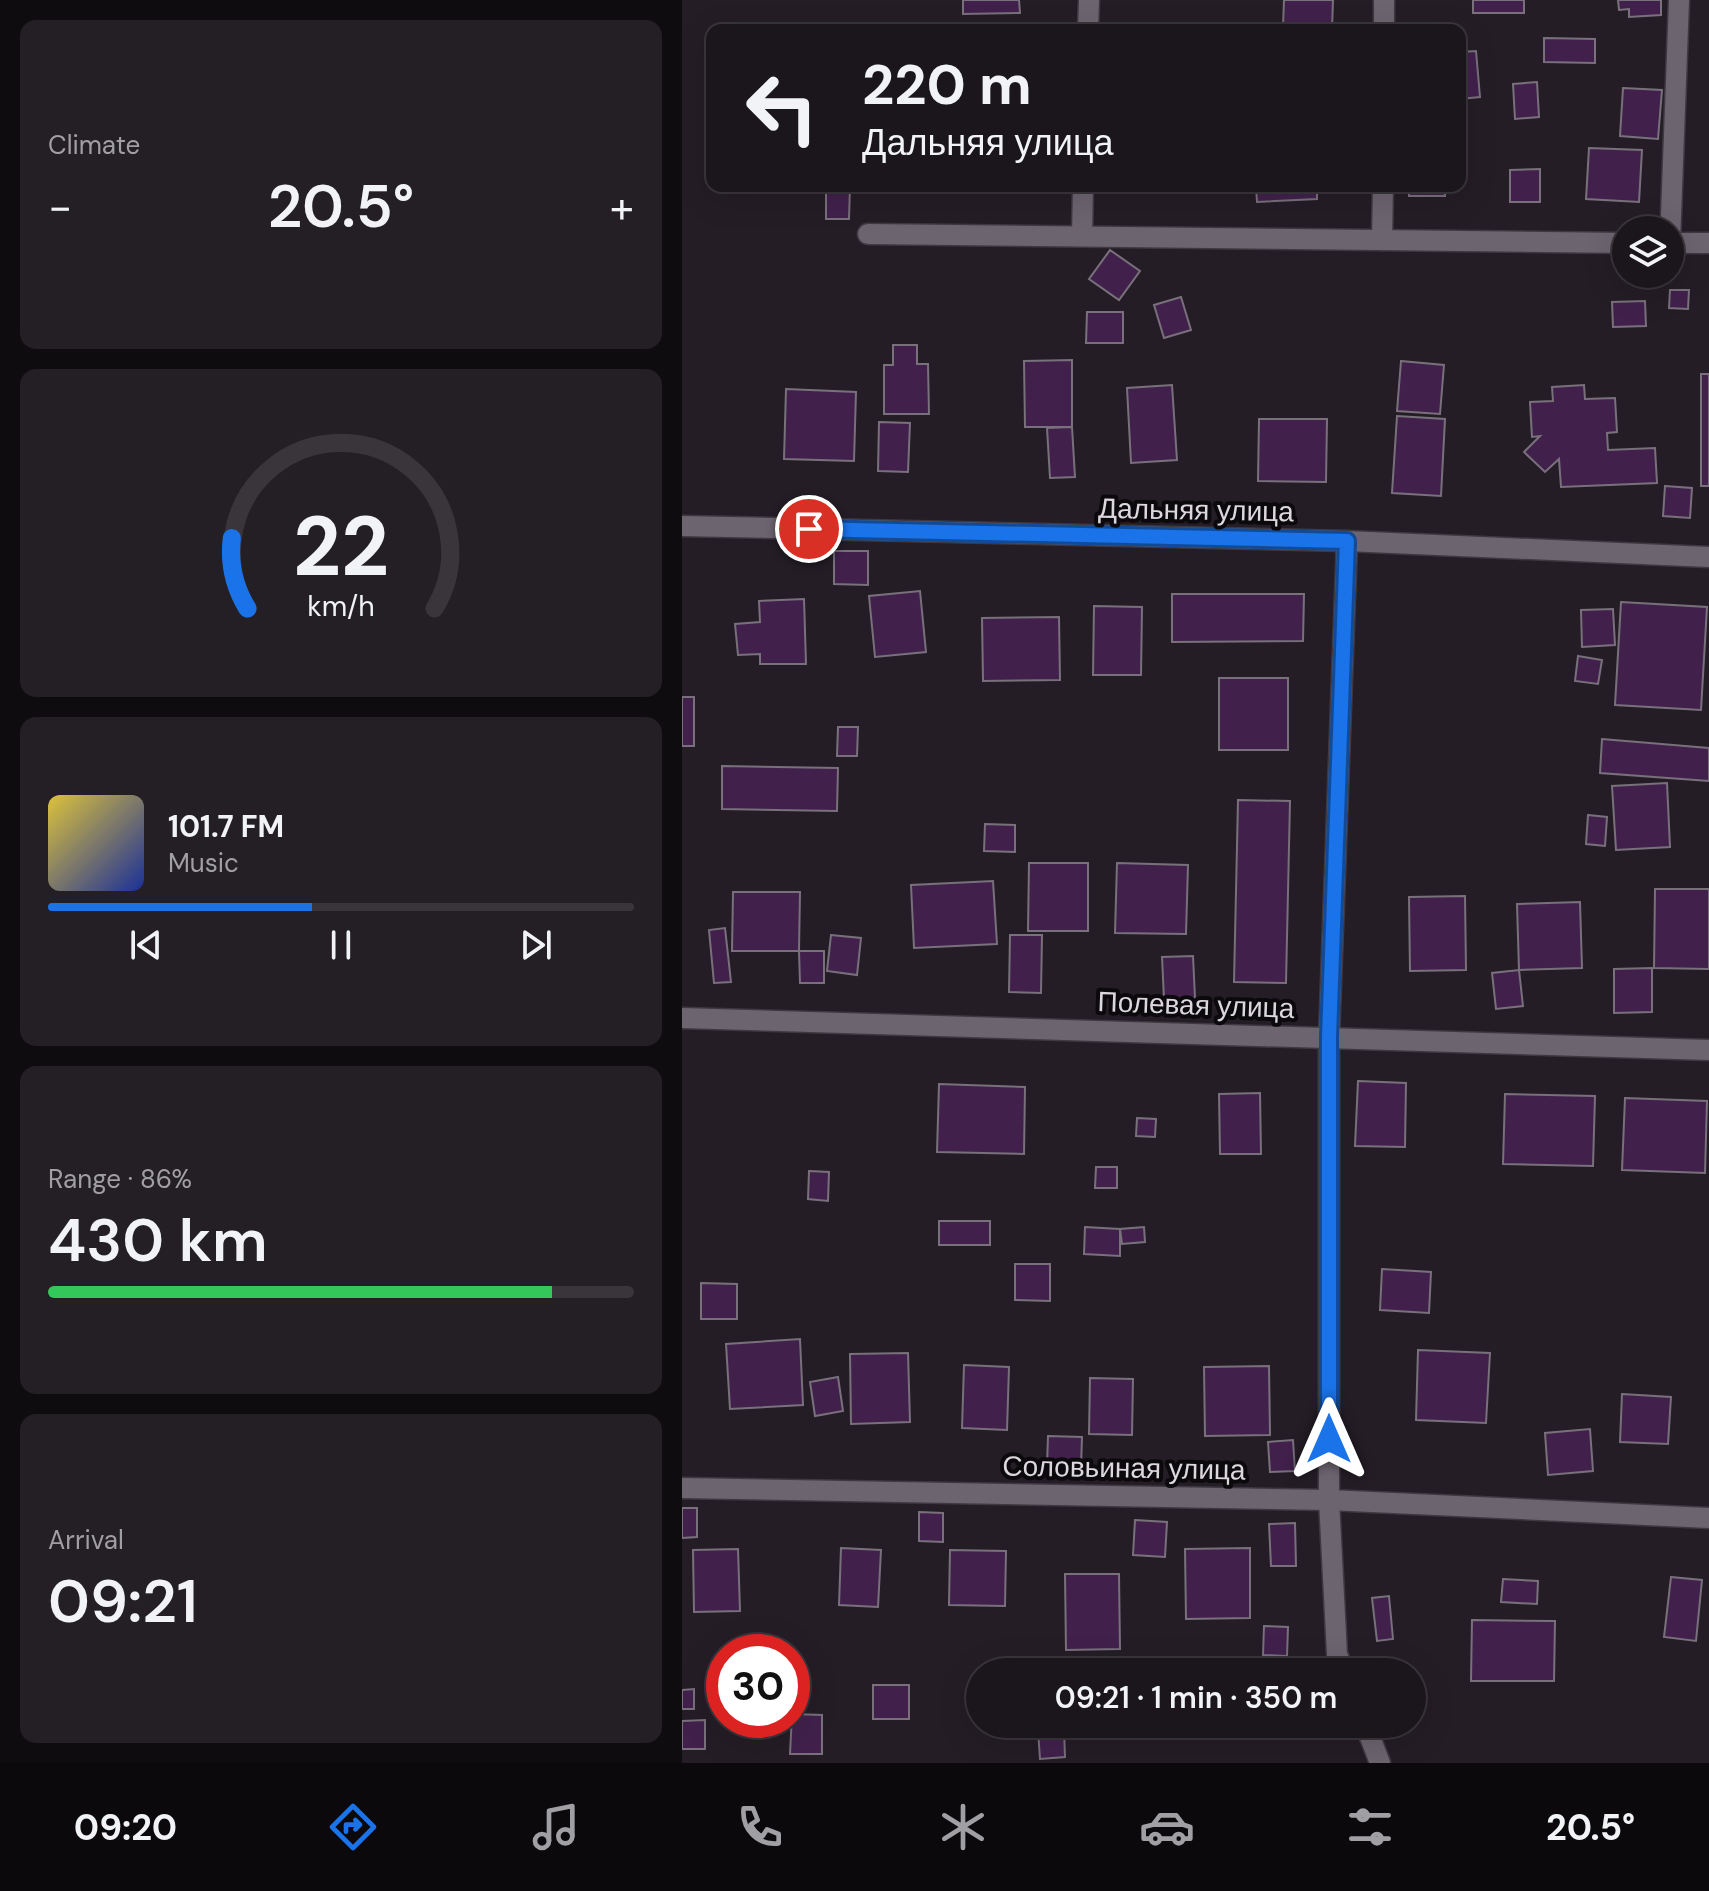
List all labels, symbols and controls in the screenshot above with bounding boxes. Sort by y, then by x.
text: 220 m [862,48,1032,121]
icon: left [730,56,834,160]
text: Дальняя улица [862,119,1114,166]
text: Climate [48,128,140,162]
text: 20.5° [268,167,414,246]
text: − [48,178,72,236]
text: + [610,178,634,236]
map controls [1612,216,1684,288]
button: layers [1612,216,1684,288]
street label: Дальняя улица [1098,490,1295,530]
text: 22 [293,491,389,600]
pin [775,495,843,563]
icon: arrive [787,507,831,551]
text: km/h [307,588,375,625]
text: 101.7 FM [168,807,284,846]
text: Music [168,846,239,880]
icon: previous [124,923,168,967]
icon: pause [319,923,363,967]
icon: next [514,923,558,967]
street label: Полевая улица [1097,983,1295,1027]
text: Range · 86% [48,1162,192,1196]
text: 430 km [48,1201,268,1280]
position arrow [1287,1397,1371,1481]
street label: Соловьиная улица [1002,1447,1246,1489]
text: Arrival [48,1523,124,1557]
text: 09:21 [48,1562,198,1641]
speed limit sign: 30 [706,1634,810,1738]
text: 09:21 · 1 min · 350 m [1055,1678,1337,1717]
icon: directions [325,1799,381,1855]
icon: music [528,1799,584,1855]
icon: phone [732,1799,788,1855]
icon: climate [935,1799,991,1855]
icon: car [1139,1799,1195,1855]
icon: filters [1342,1799,1398,1855]
text: 09:20 [74,1804,177,1851]
text: 20.5° [1546,1804,1635,1851]

